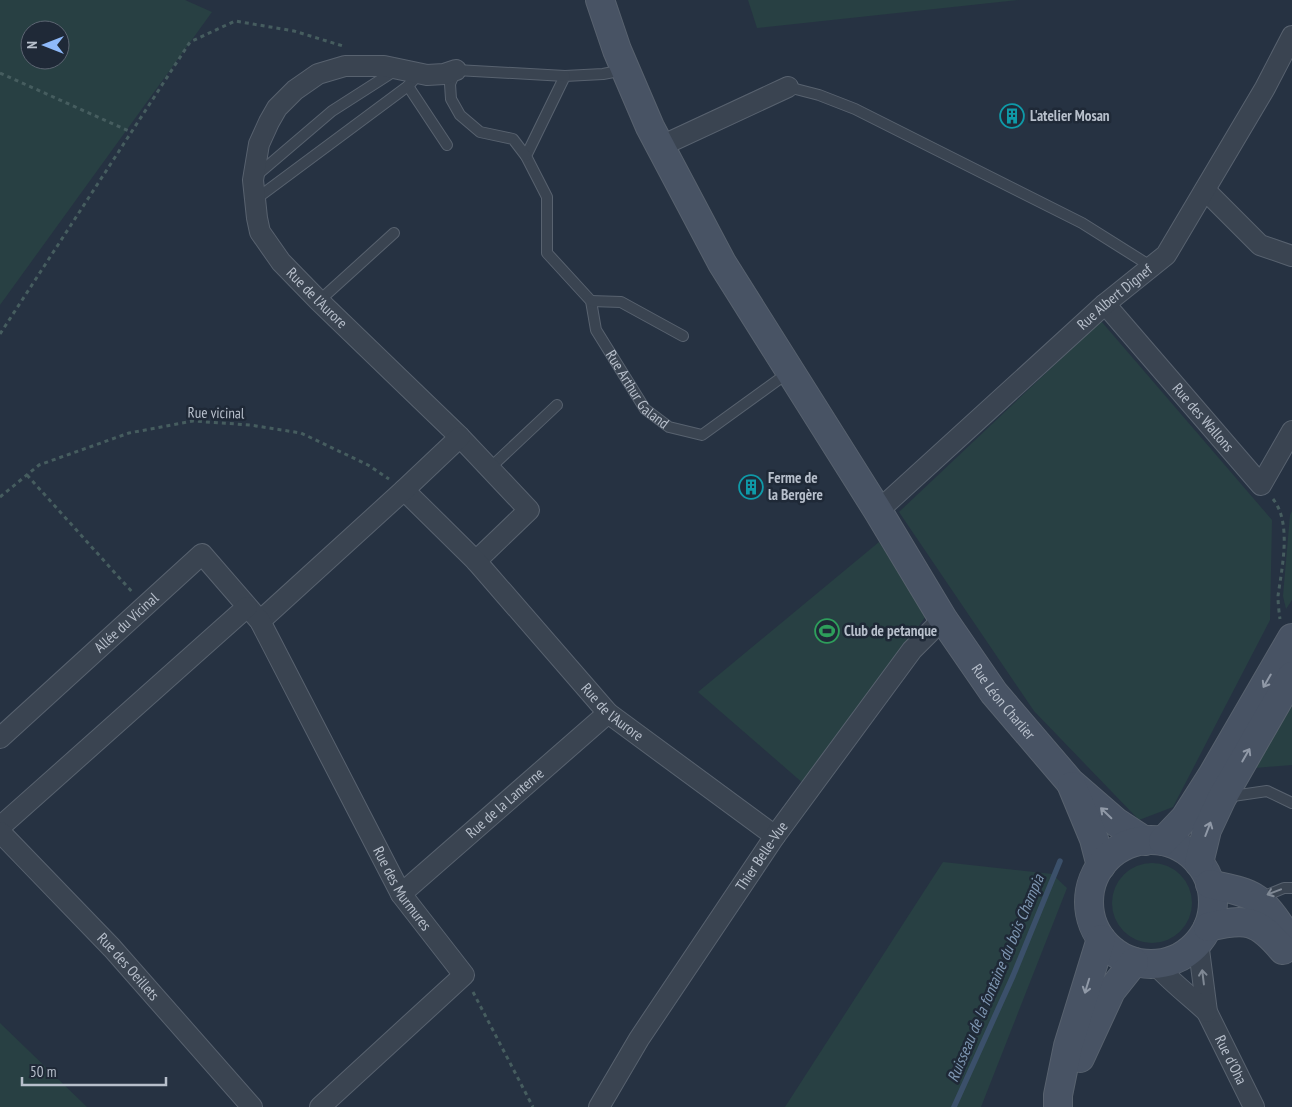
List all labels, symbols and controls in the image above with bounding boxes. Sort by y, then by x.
north arrow [20,20,70,70]
text: N [23,41,41,49]
building icon: L'atelier Mosan [999,103,1025,129]
place label: L'atelier Mosan [1030,106,1110,125]
street label: Rue Albert Dignef [1073,259,1157,334]
street label: Rue de l'Aurore [283,263,352,332]
street label: Rue Arthur Galand [602,346,673,433]
street label: Rue des Wallons [1168,379,1238,456]
street label: Rue vicinal [187,403,245,423]
place label: Ferme de la Bergère [768,468,823,504]
building icon: Ferme de la Bergère [738,474,764,500]
street label: Allée du Vicinal [90,588,163,657]
sports icon: Club de petanque [814,618,840,644]
place label: Club de petanque [844,621,937,640]
street label: Rue Léon Charlier [968,660,1040,744]
one-way arrow [1262,673,1272,687]
street label: Rue de l'Aurore [577,679,648,745]
one-way arrow [1242,749,1252,763]
street label: Rue de la Lanterne [462,764,547,842]
one-way arrow [1100,807,1113,819]
street label: Thier Belle-Vue [731,817,792,894]
one-way arrow [1204,822,1213,838]
street label: Rue des Murmures [369,843,436,934]
water label: Ruisseau de la fontaine du bois Champia [942,870,1048,1085]
one-way arrow [1267,888,1282,897]
street label: Rue des Oeillets [93,929,164,1004]
one-way arrow [1198,970,1208,986]
one-way arrow [1082,978,1092,994]
street label: Rue d'Oha [1211,1032,1251,1088]
scale bar [22,1054,166,1086]
text: 50 m [30,1062,56,1081]

